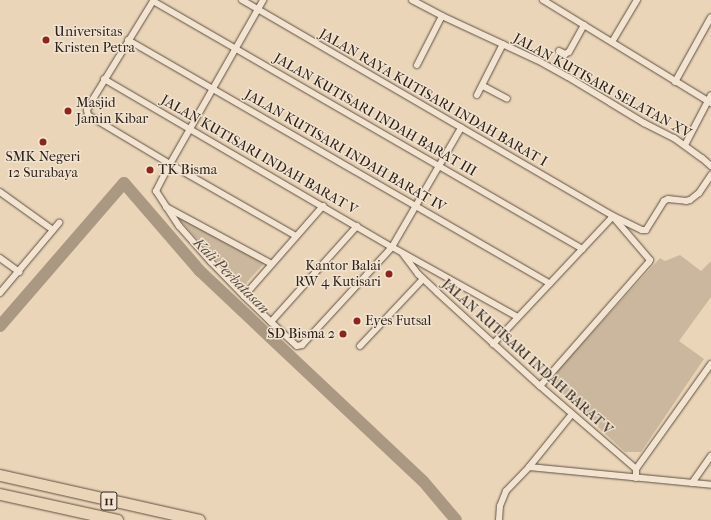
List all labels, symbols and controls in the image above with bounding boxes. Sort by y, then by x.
place label: Universitas Kristen Petra [54,24,135,56]
street label: JALAN RAYA KUTISARI INDAH BARAT I [316,26,550,170]
street label: JALAN KUTISARI SELATAN XV [510,30,694,142]
marker: Universitas Kristen Petra [41,35,51,45]
street label: JALAN KUTISARI INDAH BARAT III [271,50,479,180]
street label: JALAN KUTISARI INDAH BARAT IV [241,86,449,216]
street label: JALAN KUTISARI INDAH BARAT V [158,92,360,218]
place label: Masjid Jamin Kibar [76,95,148,128]
marker: Masjid Jamin Kibar [63,106,73,116]
marker: SMK Negeri 12 Surabaya [38,137,48,147]
place label: SMK Negeri 12 Surabaya [5,149,81,182]
place label: TK Bisma [158,162,217,178]
marker: TK Bisma [145,165,155,175]
water label: Kali Perbatasan [189,234,273,318]
place label: Kantor Balai RW 4 Kutisari [295,258,381,290]
marker: Kantor Balai RW 4 Kutisari [384,269,394,279]
street label: JALAN KUTISARI INDAH BARAT V [438,276,616,438]
place label: Eyes Futsal [365,313,431,329]
marker: Eyes Futsal [352,316,362,326]
place label: SD Bisma 2 [267,326,335,342]
marker: SD Bisma 2 [338,329,348,339]
road number: 11 [100,490,118,512]

